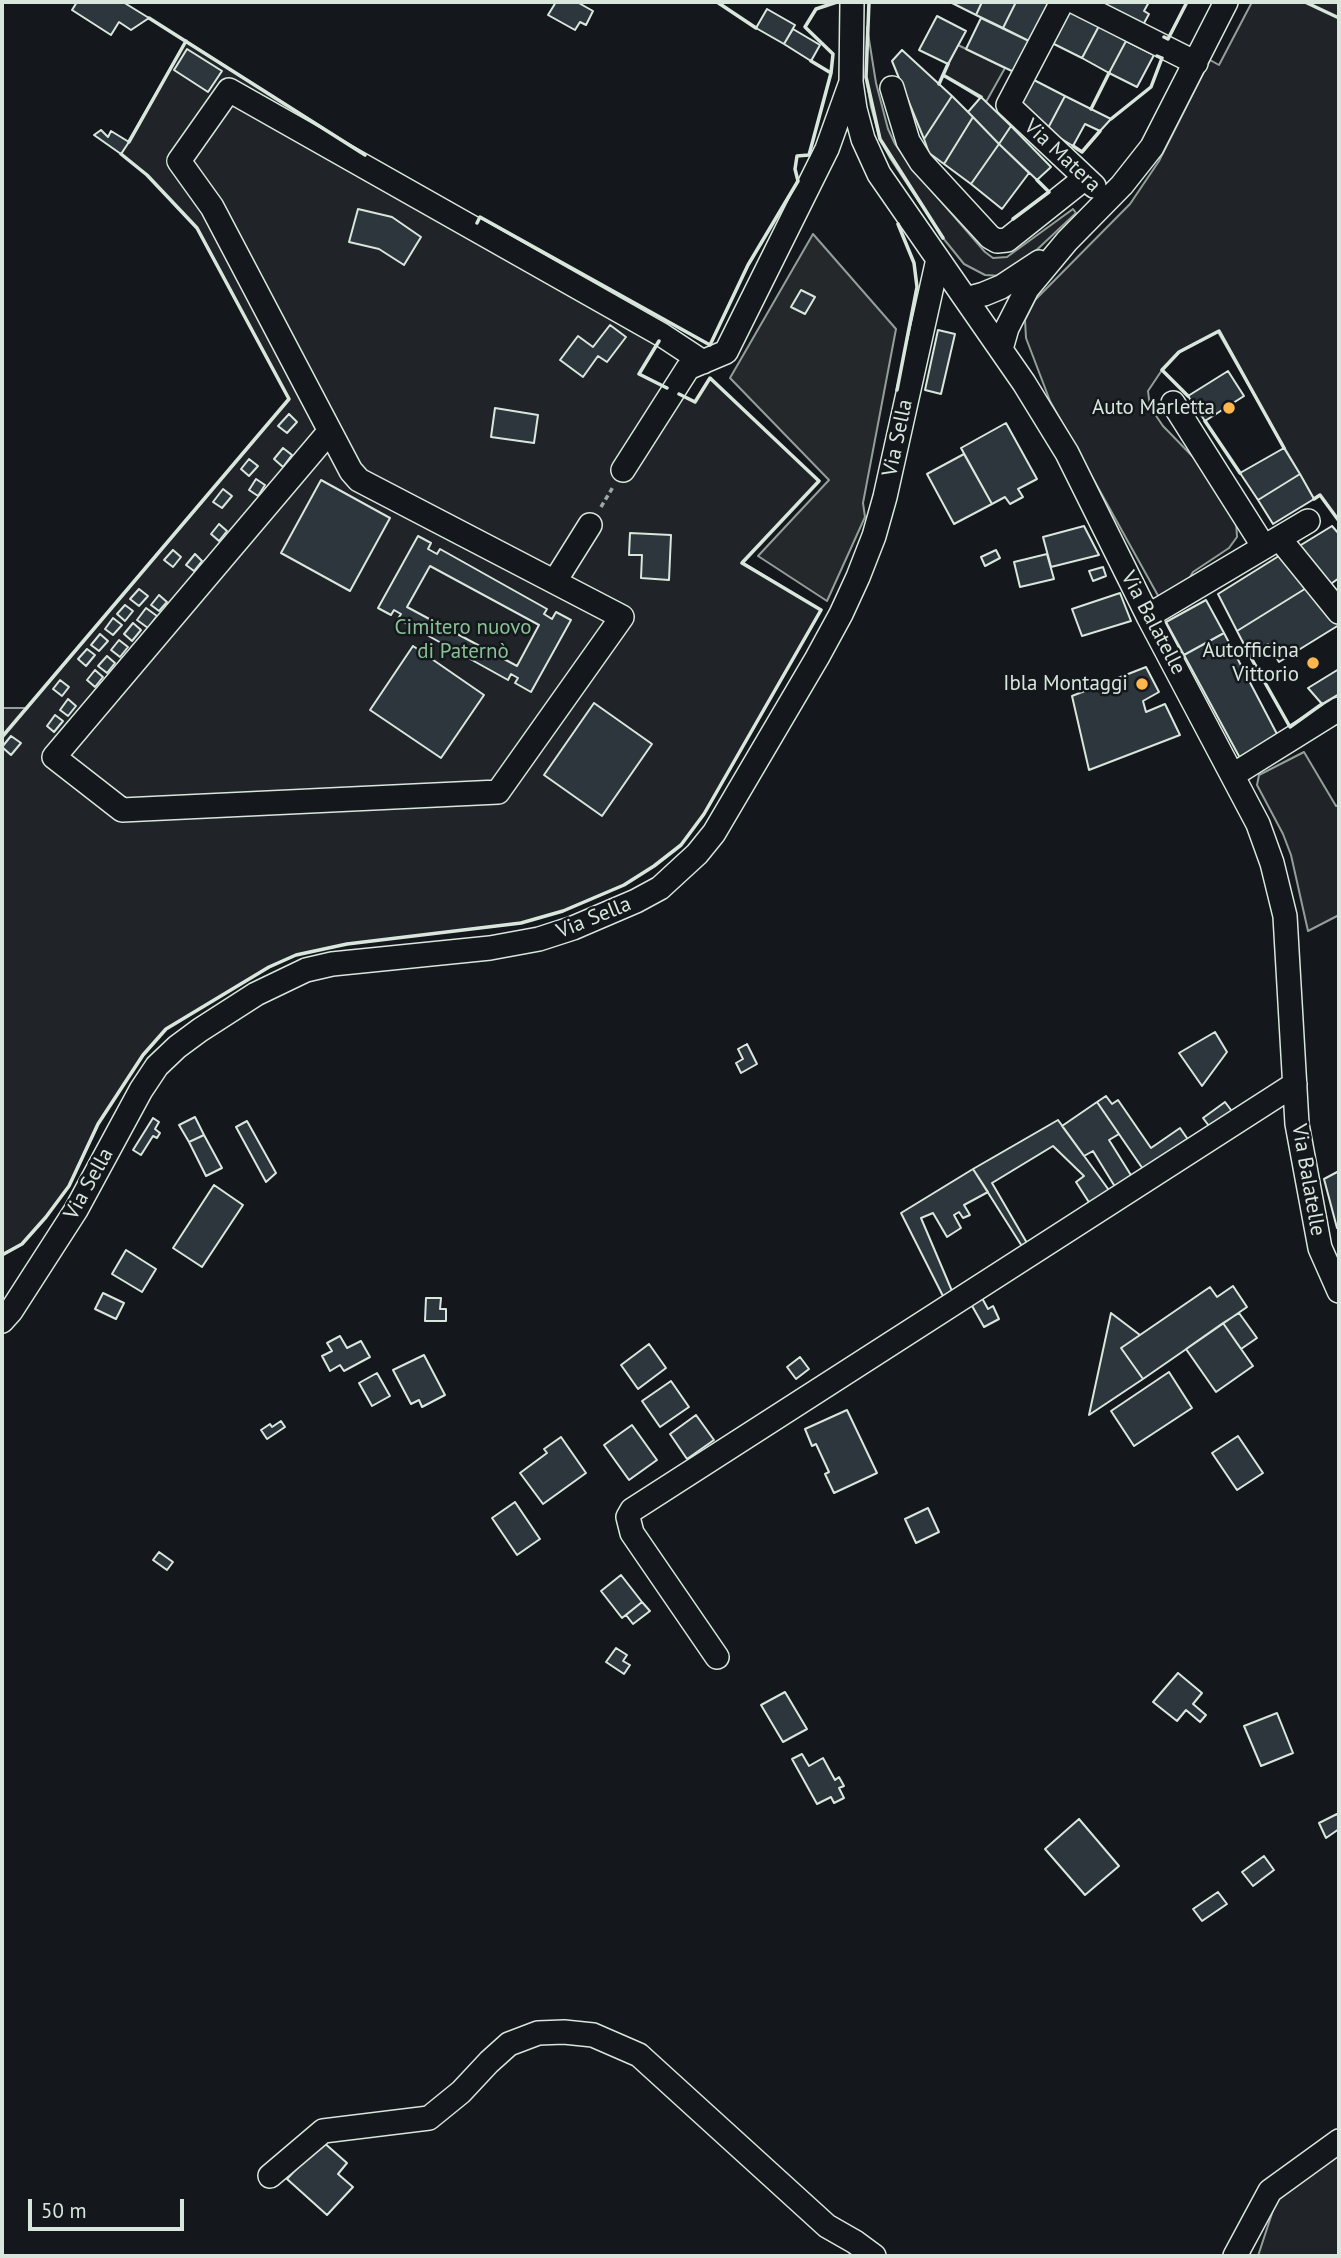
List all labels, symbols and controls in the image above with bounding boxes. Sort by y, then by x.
street label: Via Matera [1018,114,1106,198]
place label: Auto Marletta [1092,395,1215,421]
street label: Via Sella [878,397,918,479]
marker: Auto Marletta [1221,400,1237,416]
street label: Via Balatelle [1115,567,1191,679]
park label: Cimitero nuovo di Paternò [395,615,531,665]
place label: Autofficina Vittorio [1202,638,1299,688]
marker: Autofficina Vittorio [1305,655,1321,671]
place label: Ibla Montaggi [1003,671,1128,697]
marker: Ibla Montaggi [1134,676,1150,692]
street label: Via Sella [553,892,635,944]
street label: Via Balatelle [1286,1122,1330,1238]
street label: Via Sella [59,1144,119,1224]
scale bar [32,2184,187,2228]
text: 50 m [41,2197,87,2224]

